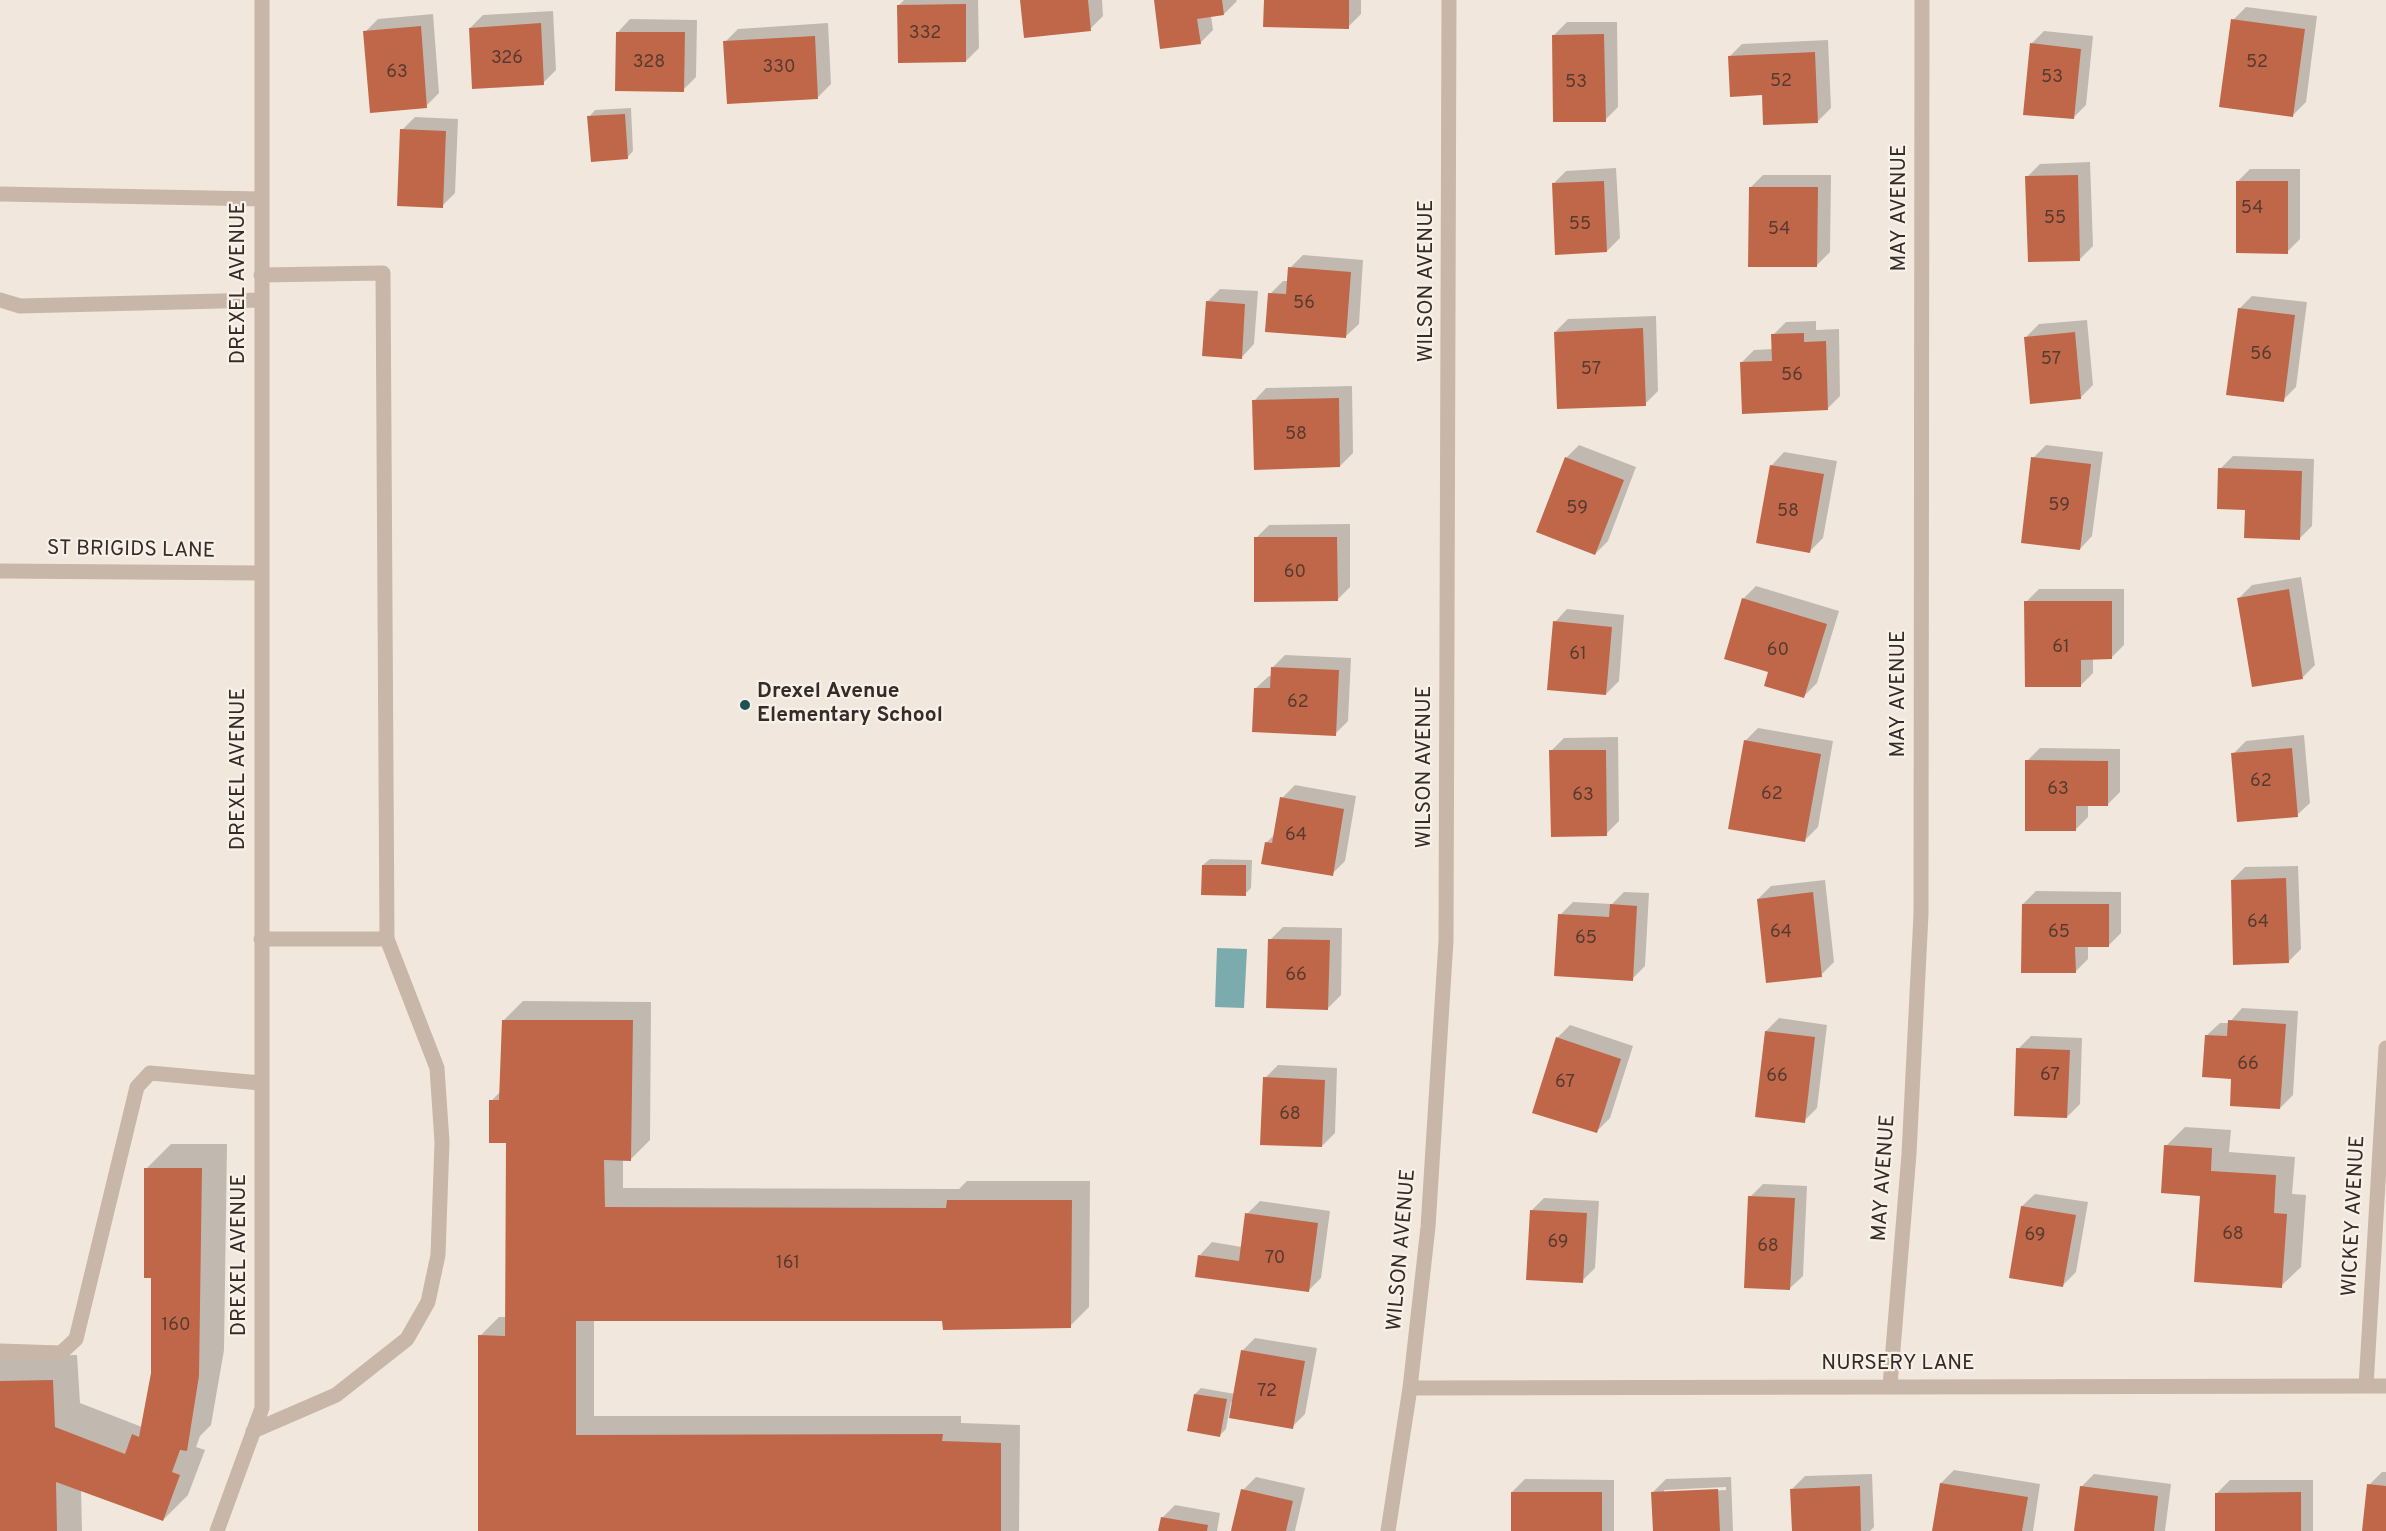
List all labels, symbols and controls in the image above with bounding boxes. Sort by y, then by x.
house number: 332 [909,23,941,45]
house number: 326 [491,48,523,70]
house number: 328 [633,52,665,74]
house number: 52 [2246,52,2268,74]
house number: 330 [762,57,796,79]
house number: 63 [386,62,408,84]
house number: 53 [2041,67,2063,89]
house number: 52 [1770,71,1792,93]
house number: 53 [1565,72,1587,94]
street label: MAY AVENUE [1888,144,1914,272]
house number: 54 [2241,198,2263,220]
street label: WILSON AVENUE [1415,200,1441,362]
street label: DREXEL AVENUE [227,202,253,364]
house number: 55 [2044,208,2066,230]
house number: 55 [1569,214,1591,236]
house number: 54 [1768,219,1790,241]
house number: 56 [1293,293,1315,315]
house number: 56 [2250,344,2272,366]
house number: 57 [2041,349,2061,371]
house number: 57 [1581,359,1601,381]
house number: 56 [1781,365,1803,387]
house number: 58 [1285,424,1307,446]
house number: 59 [2048,495,2070,517]
house number: 59 [1566,498,1588,520]
house number: 58 [1777,501,1799,523]
street label: ST BRIGIDS LANE [47,537,215,565]
house number: 60 [1284,562,1306,584]
street label: MAY AVENUE [1887,630,1913,758]
house number: 61 [2052,637,2070,659]
house number: 60 [1767,640,1789,662]
house number: 61 [1569,644,1587,666]
place label: Drexel Avenue Elementary School [757,680,943,730]
street label: WILSON AVENUE [1413,686,1439,848]
street label: DREXEL AVENUE [227,688,253,850]
house number: 62 [1287,692,1309,714]
marker: Drexel Avenue Elementary School [738,698,752,712]
house number: 62 [2250,771,2272,793]
house number: 63 [2047,779,2069,801]
house number: 62 [1761,784,1783,806]
house number: 63 [1572,785,1594,807]
house number: 64 [1285,825,1307,847]
house number: 64 [2247,912,2269,934]
house number: 64 [1770,922,1792,944]
house number: 65 [2048,922,2070,944]
house number: 65 [1575,928,1597,950]
house number: 66 [1285,965,1307,987]
house number: 66 [2237,1054,2259,1076]
house number: 67 [2040,1065,2060,1087]
house number: 66 [1766,1066,1788,1088]
house number: 67 [1555,1072,1575,1094]
house number: 68 [1279,1104,1301,1126]
street label: MAY AVENUE [1868,1114,1902,1242]
street label: WICKEY AVENUE [2338,1135,2372,1297]
street label: WILSON AVENUE [1383,1168,1423,1332]
street label: DREXEL AVENUE [228,1174,254,1336]
house number: 68 [2222,1224,2244,1246]
house number: 69 [2025,1225,2045,1247]
house number: 69 [1548,1232,1568,1254]
house number: 68 [1757,1236,1779,1258]
house number: 70 [1265,1248,1285,1270]
house number: 161 [776,1253,800,1275]
house number: 160 [161,1315,191,1337]
street label: NURSERY LANE [1821,1352,1975,1378]
house number: 72 [1257,1381,1277,1403]

